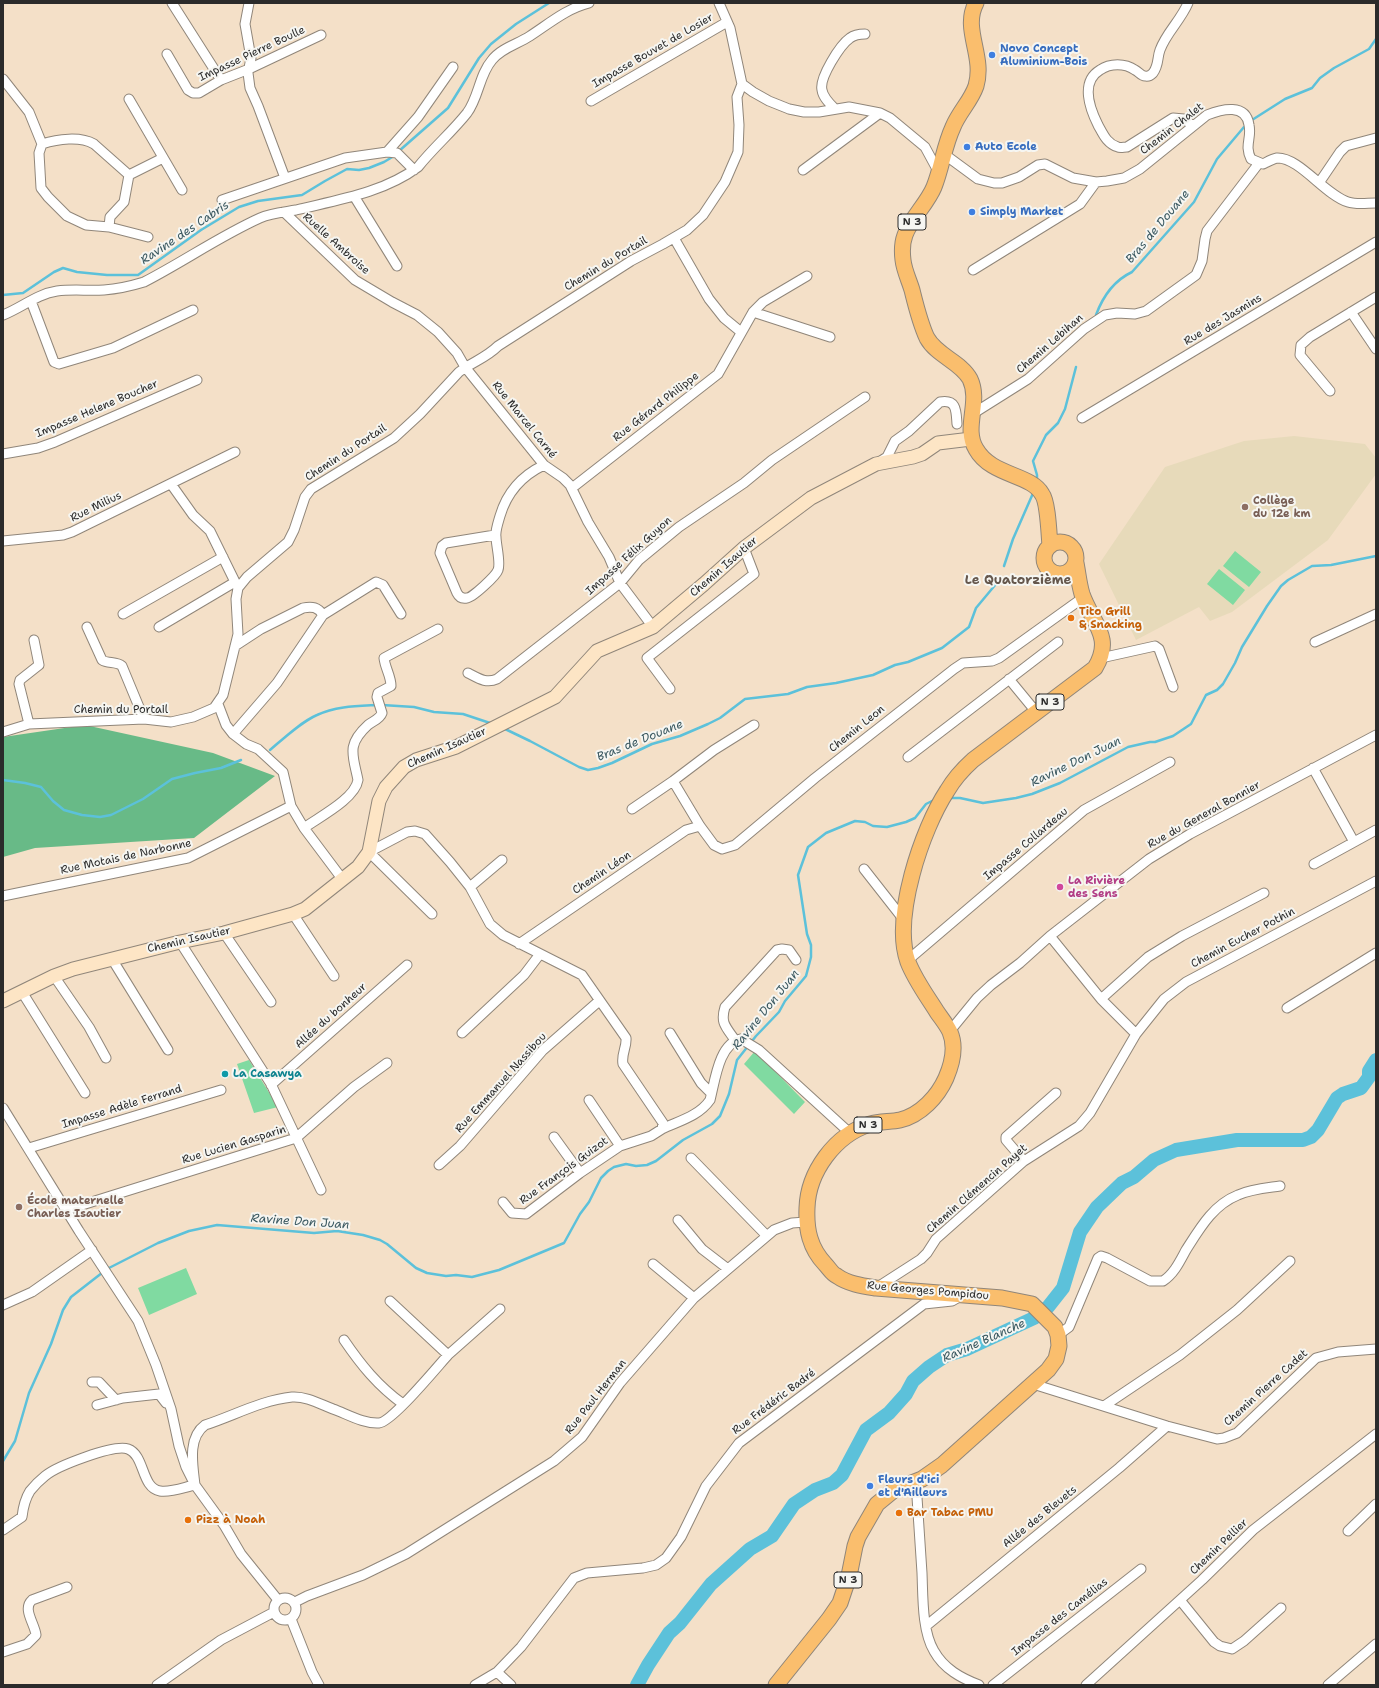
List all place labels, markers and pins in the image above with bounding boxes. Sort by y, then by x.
place label: Novo Concept Aluminium-Bois [1000,42,1087,68]
marker: Novo Concept Aluminium-Bois [987,50,997,60]
place label: Auto Ecole [975,140,1037,154]
marker: Auto Ecole [962,142,972,152]
place label: Simply Market [980,205,1063,219]
marker: Simply Market [967,207,977,217]
place label: Collège du 12e km [1253,494,1311,520]
marker: Collège du 12e km [1240,502,1250,512]
place label: Tito Grill & Snacking [1079,605,1142,631]
marker: Tito Grill & Snacking [1066,613,1076,623]
place label: La Rivière des Sens [1068,874,1125,900]
marker: La Rivière des Sens [1055,882,1065,892]
place label: La Casawya [233,1067,302,1081]
marker: La Casawya [220,1069,230,1079]
place label: École maternelle Charles Isautier [27,1194,124,1220]
marker: École maternelle Charles Isautier [14,1202,24,1212]
place label: Fleurs d'ici et d'Ailleurs [878,1473,947,1499]
marker: Fleurs d'ici et d'Ailleurs [865,1481,875,1491]
place label: Bar Tabac PMU [907,1506,993,1520]
marker: Bar Tabac PMU [894,1508,904,1518]
place label: Pizz à Noah [196,1513,265,1527]
marker: Pizz à Noah [183,1515,193,1525]

